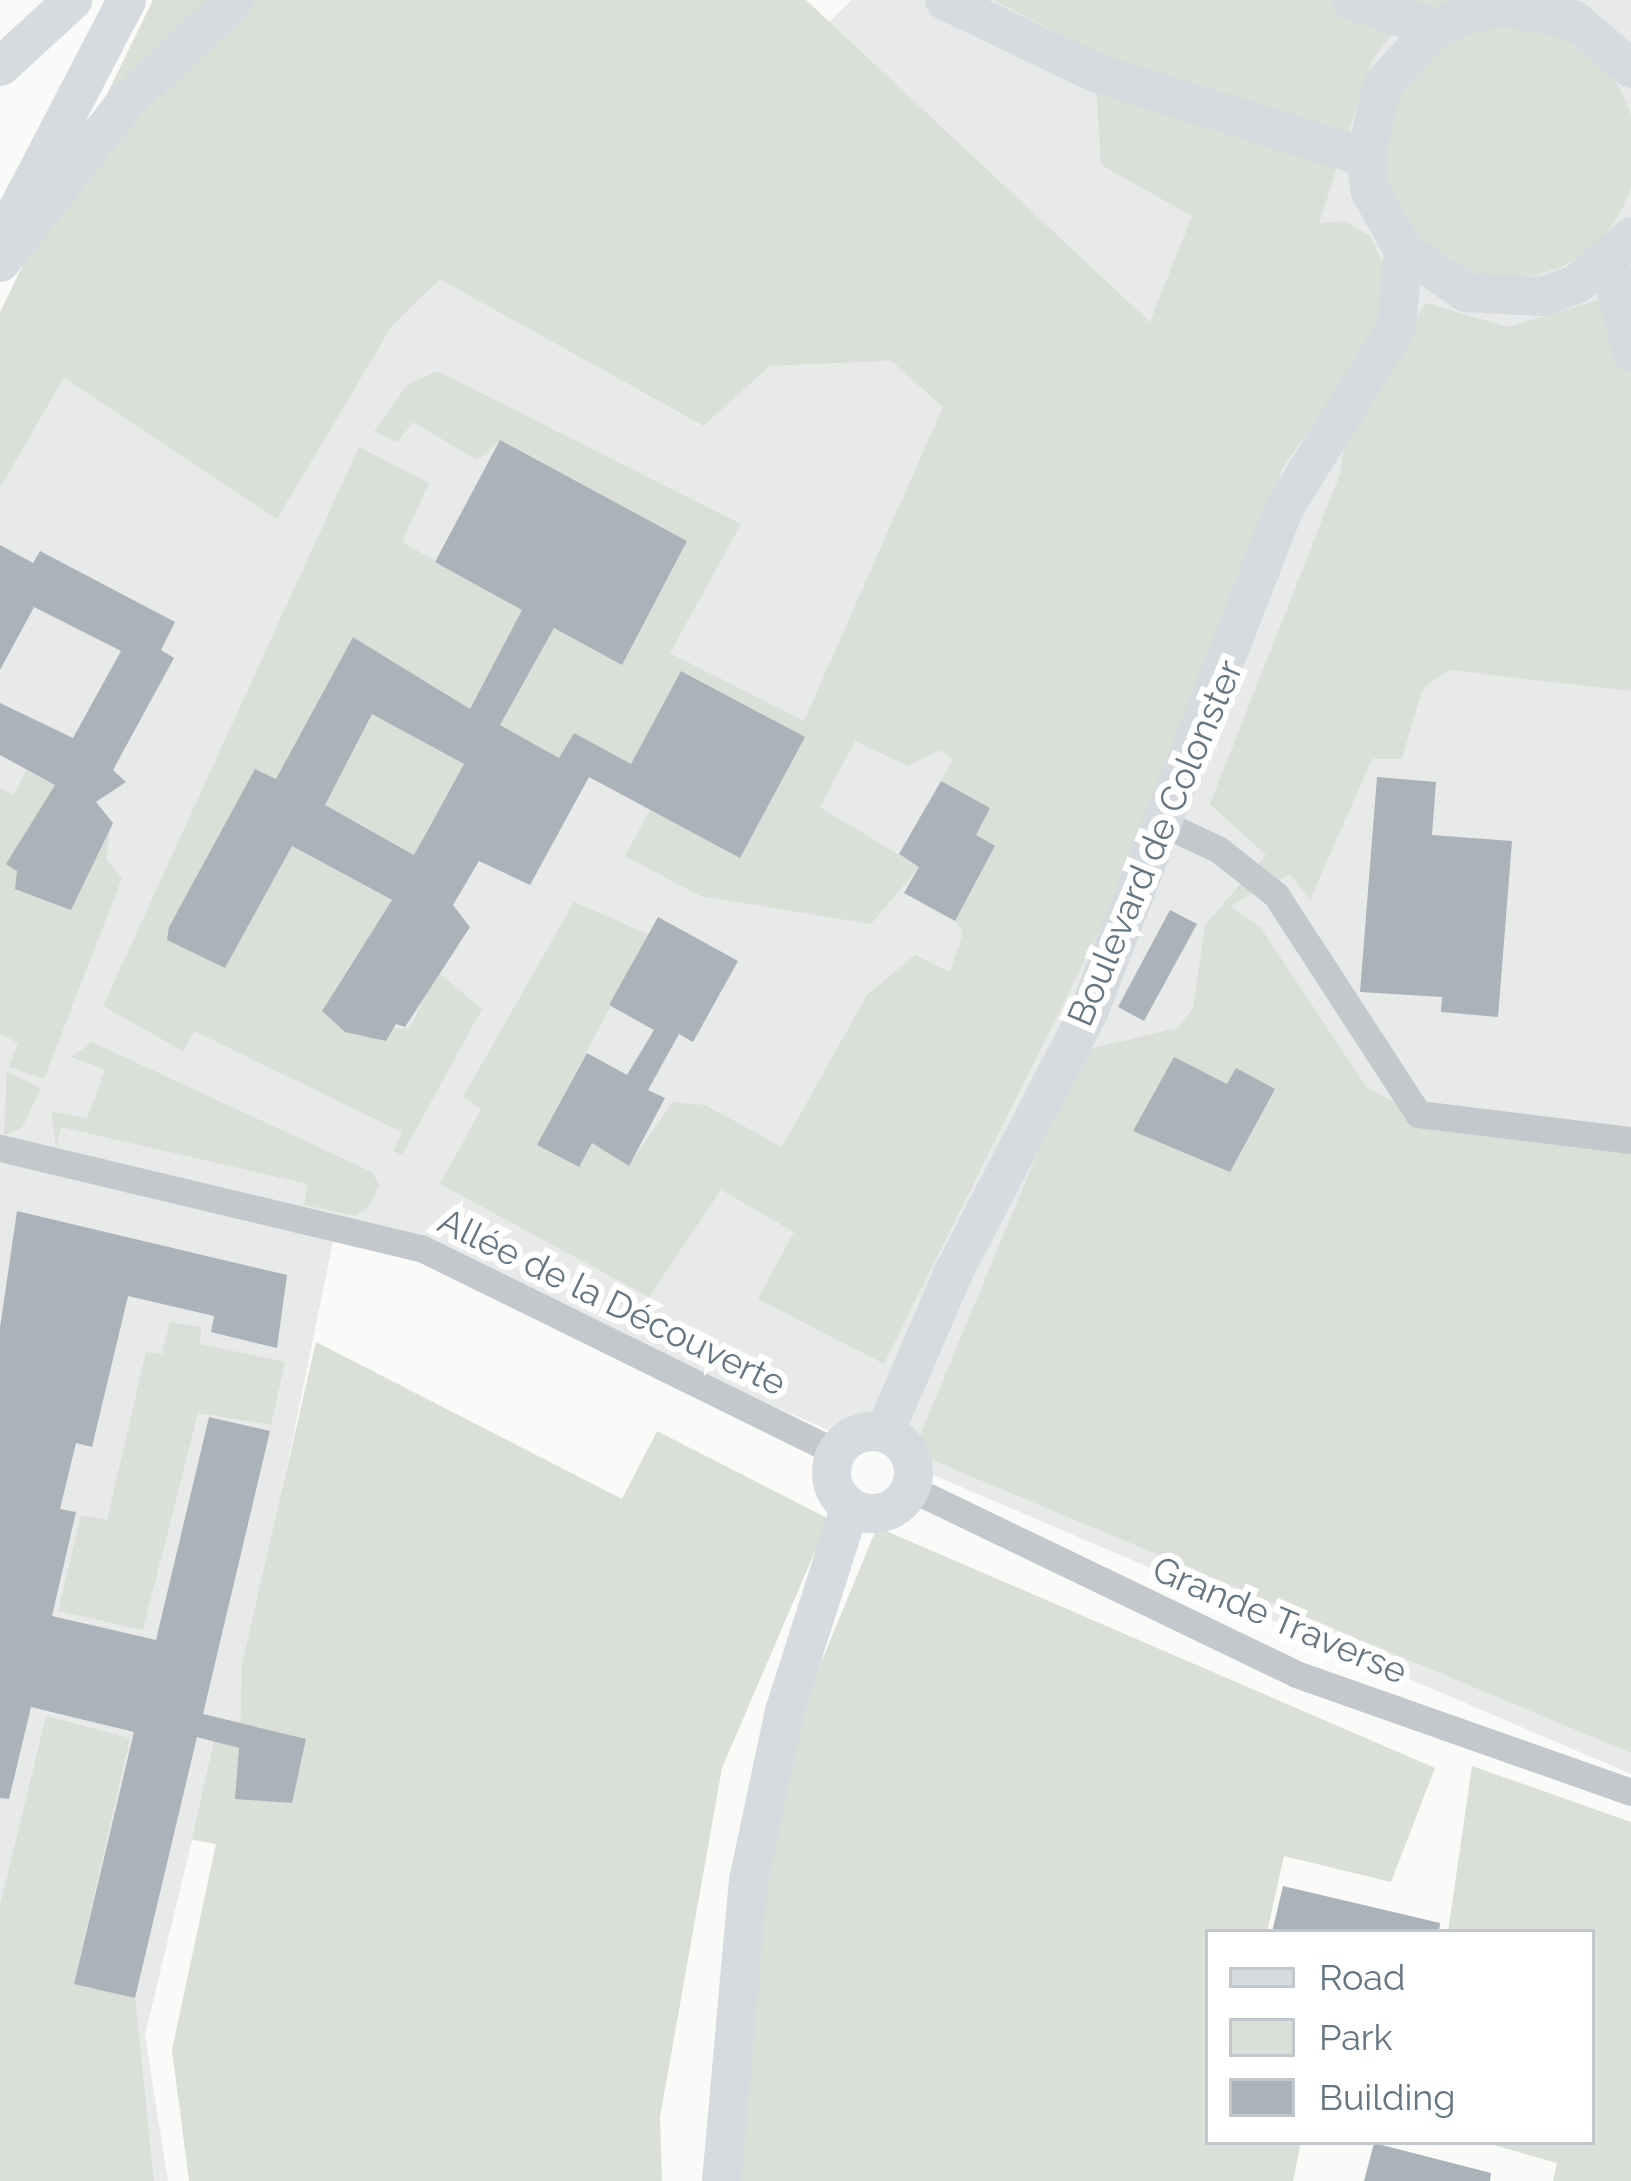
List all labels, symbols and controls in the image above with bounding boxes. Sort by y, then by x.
street label: Boulevard de Colonster [1058,654,1252,1032]
street label: Allée de la Découverte [431,1199,793,1405]
street label: Grande Traverse [1146,1547,1414,1693]
legend [1205,1929,1595,2145]
text: Road [1319,1956,1405,1998]
text: Park [1319,2016,1393,2058]
text: Building [1319,2076,1455,2118]

